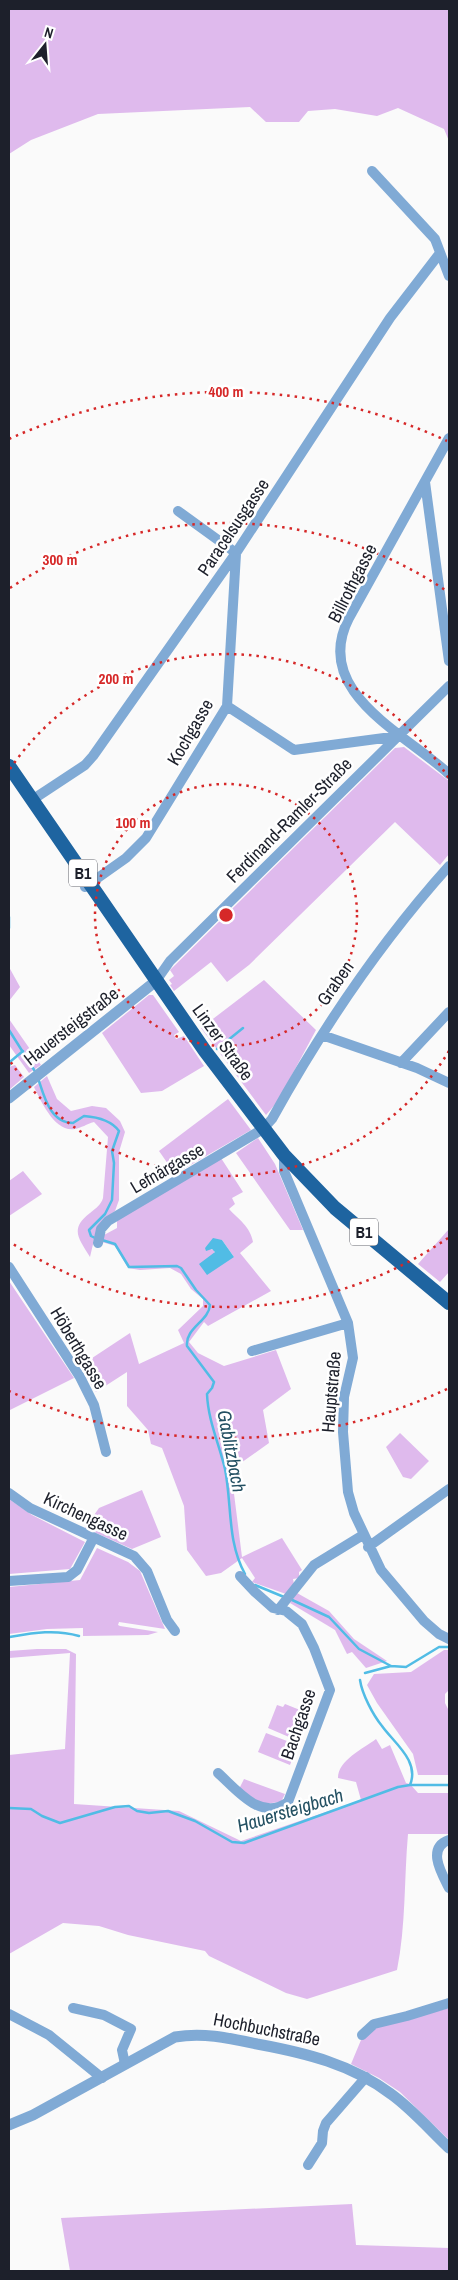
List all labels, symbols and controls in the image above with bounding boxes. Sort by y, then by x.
north arrow [20,20,70,70]
text: N [42,23,55,42]
text: 400 m [209,381,243,402]
street label: Paracelsusgasse [191,473,275,581]
street label: Billrothgasse [321,539,383,627]
text: 300 m [43,549,77,570]
text: 200 m [99,668,133,689]
street label: Kochgasse [161,694,219,770]
street label: Ferdinand-Ramler-Straße [221,752,357,888]
text: 100 m [116,812,150,833]
road number: B1 [69,860,97,886]
centre of rings [217,906,235,924]
street label: Graben [311,956,359,1010]
street label: Hauersteigstraße [18,981,124,1071]
street label: Linzer Straße [187,998,259,1086]
street label: Lefnärgasse [126,1137,208,1199]
road number: B1 [350,1218,378,1246]
street label: Höberthgasse [45,1302,113,1394]
street label: Hauptstraße [315,1350,347,1434]
water label: Gablitzbach [211,1408,253,1494]
street label: Kirchengasse [40,1486,132,1546]
street label: Bachgasse [274,1685,322,1763]
water label: Hauersteigbach [234,1781,346,1839]
street label: Hochbuchstraße [211,2006,323,2052]

